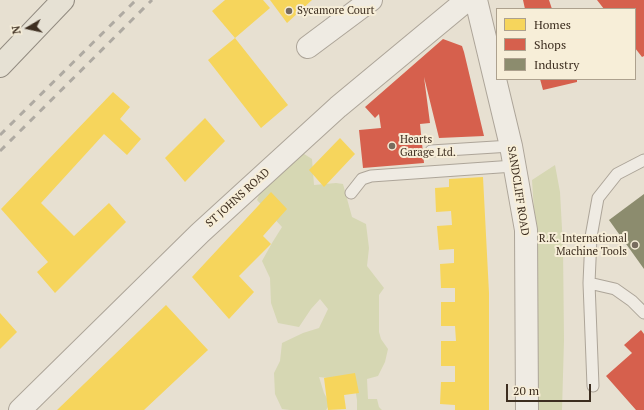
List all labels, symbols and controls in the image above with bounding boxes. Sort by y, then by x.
place label: Sycamore Court [297,4,374,18]
marker: Sycamore Court [284,6,294,16]
north arrow [8,8,48,48]
legend [496,8,636,80]
text: Homes [534,17,571,32]
text: N [9,25,24,35]
text: Shops [534,37,566,52]
text: Industry [534,57,579,72]
place label: Hearts Garage Ltd. [400,133,456,159]
marker: Hearts Garage Ltd. [387,141,397,151]
street label: SANDCLIFF ROAD [504,145,532,237]
street label: ST JOHNS ROAD [203,166,273,230]
place label: R.K. International Machine Tools [539,232,627,258]
marker: R.K. International Machine Tools [630,240,640,250]
scale bar [508,376,593,402]
text: 20 m [513,383,539,398]

